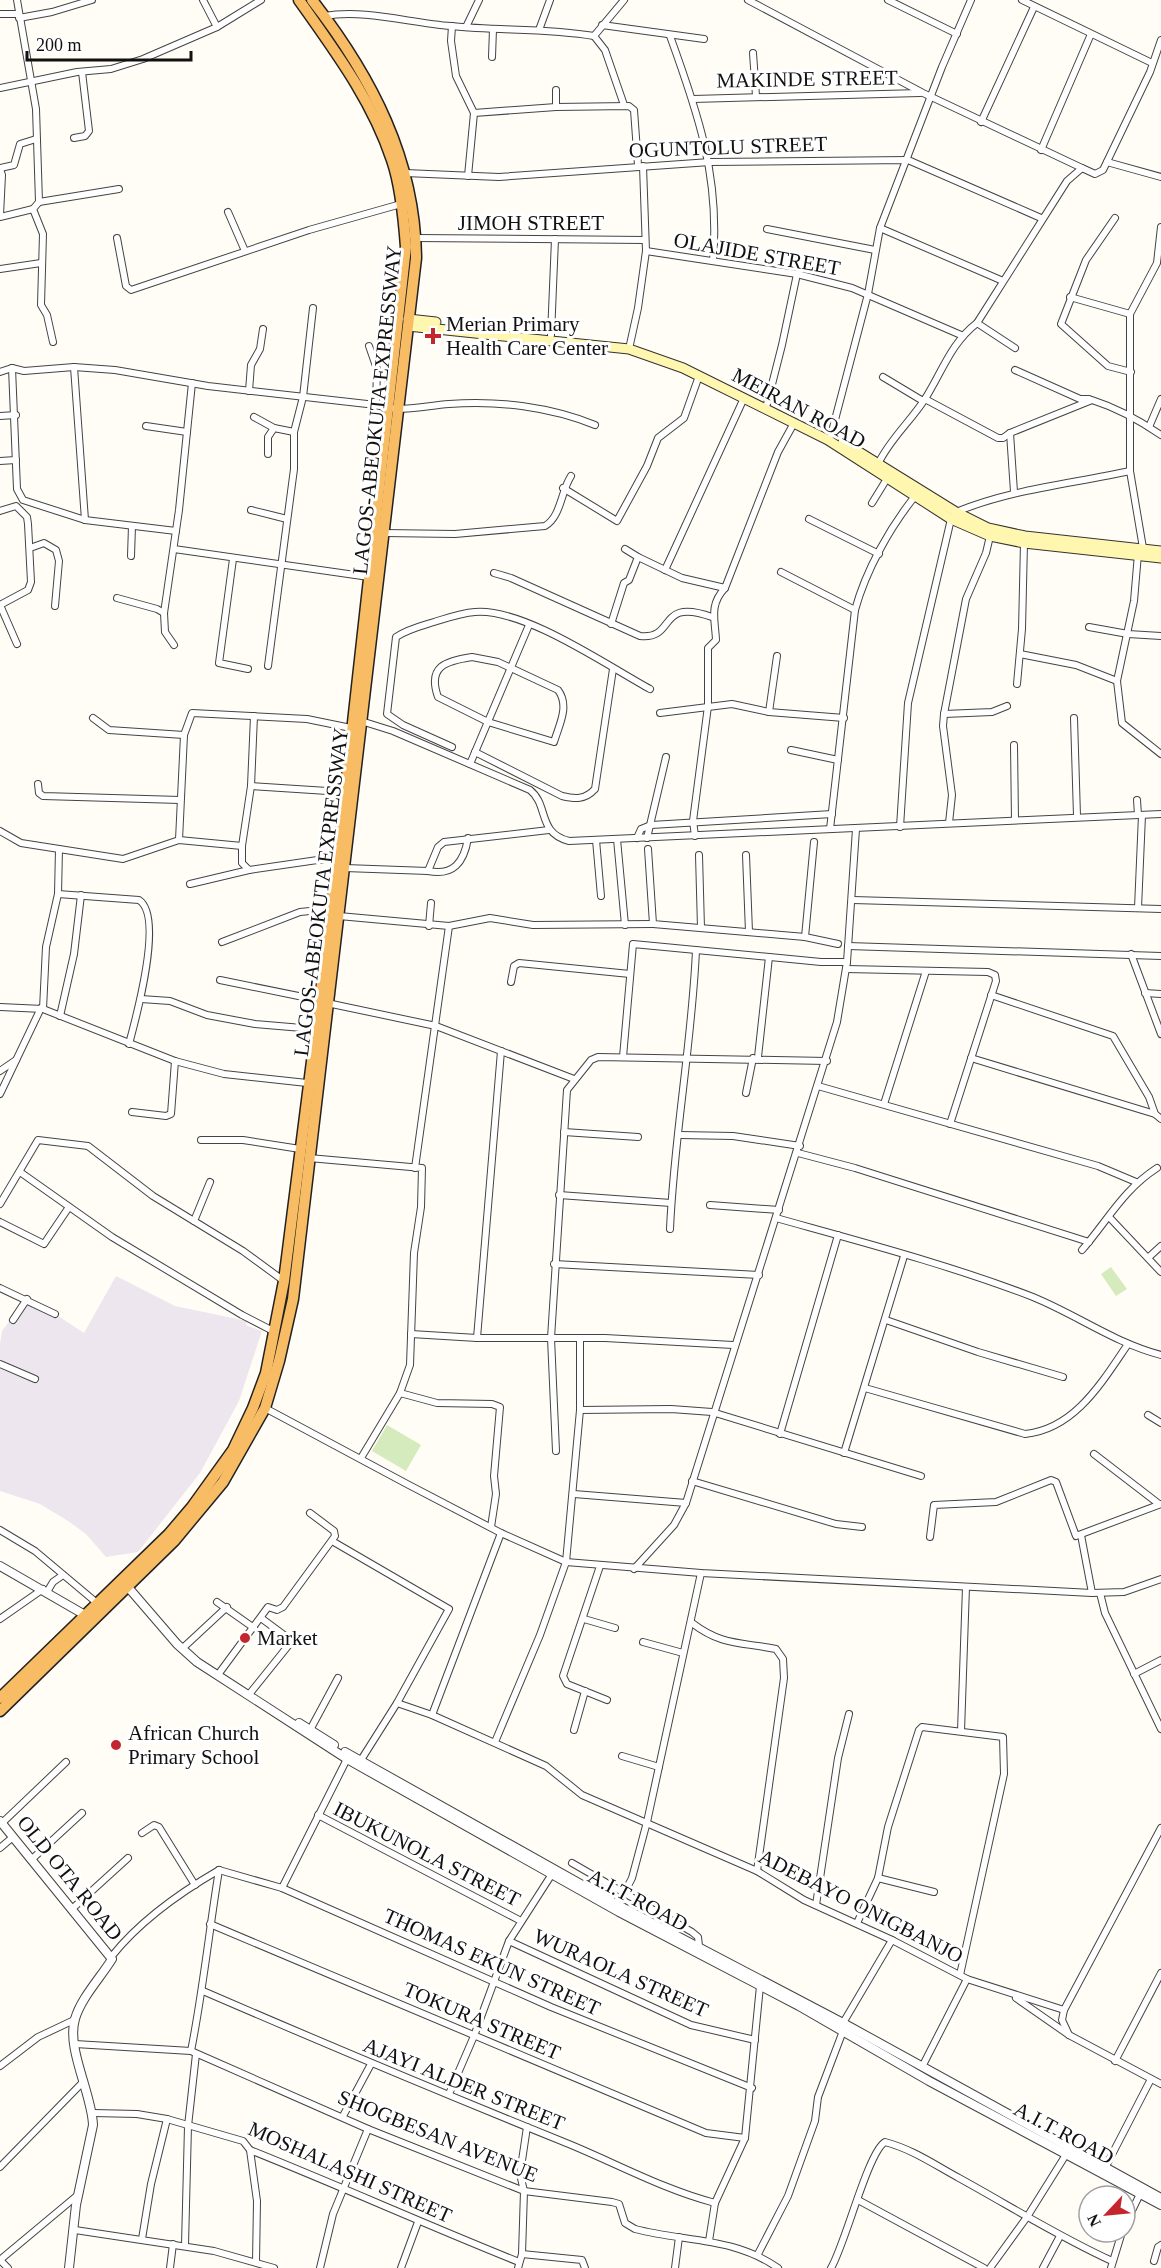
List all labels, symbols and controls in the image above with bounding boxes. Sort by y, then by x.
scale bar [27,24,190,62]
text: 200 m [36,35,82,55]
street label: MAKINDE STREET [716,65,898,93]
street label: OGUNTOLU STREET [628,132,828,162]
street label: JIMOH STREET [458,211,604,235]
street label: OLAJIDE STREET [672,228,842,280]
street label: LAGOS-ABEOKUTA EXPRESSWAY [348,244,406,576]
place label: Merian Primary Health Care Center [446,312,608,360]
marker: Merian Primary Health Care Center [424,327,442,345]
street label: MEIRAN ROAD [728,363,870,453]
street label: LAGOS-ABEOKUTA EXPRESSWAY [289,726,353,1058]
place label: Market [257,1626,318,1650]
marker: Market [238,1631,252,1645]
place label: African Church Primary School [128,1721,260,1769]
marker: African Church Primary School [109,1738,123,1752]
street label: IBUKUNOLA STREET [330,1797,524,1912]
street label: OLD OTA ROAD [12,1811,128,1945]
street label: ADEBAYO ONIGBANJO [755,1844,967,1968]
street label: A.I.T ROAD [584,1864,692,1936]
street label: THOMAS EKUN STREET [380,1903,604,2021]
street label: WURAOLA STREET [530,1924,712,2022]
street label: TOKURA STREET [400,1977,564,2065]
street label: AJAYI ALDER STREET [360,2033,568,2135]
street label: SHOGBESAN AVENUE [334,2085,542,2187]
street label: A.I.T ROAD [1010,2097,1118,2169]
street label: MOSHALASHI STREET [245,2116,455,2228]
north arrow [1077,2184,1137,2244]
text: N [1084,2211,1104,2229]

